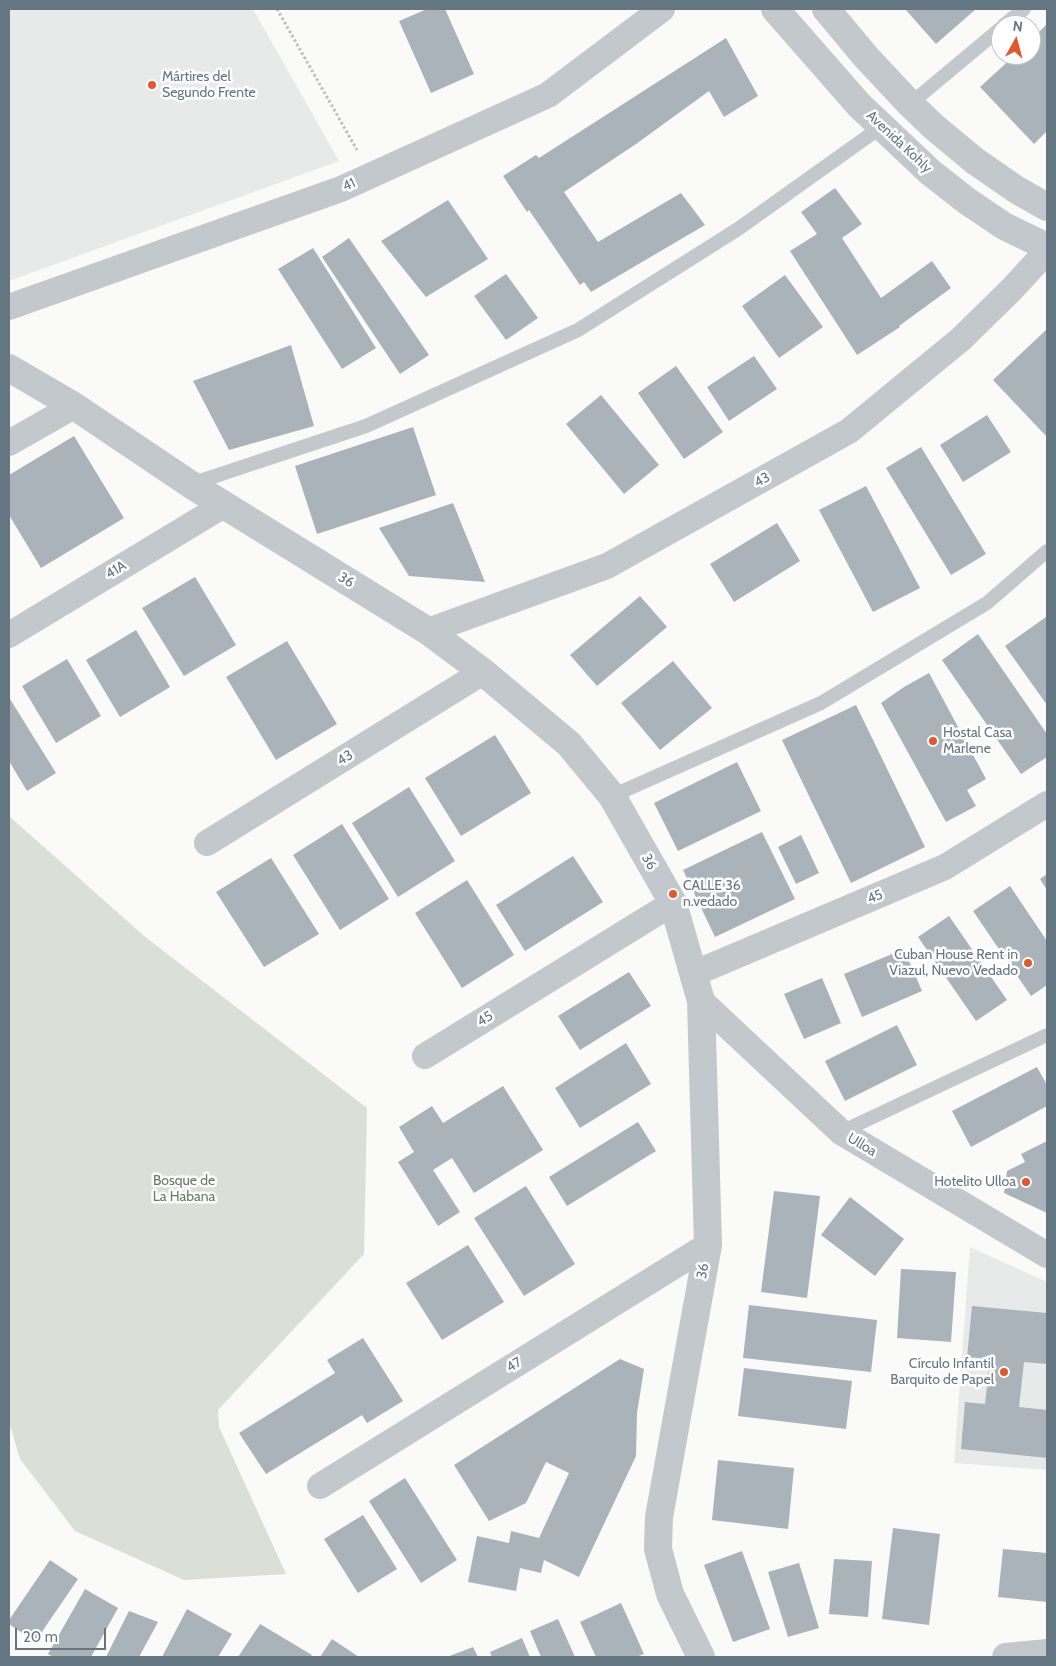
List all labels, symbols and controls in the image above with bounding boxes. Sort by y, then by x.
north arrow [991,15,1041,65]
text: N [1012,17,1024,36]
place label: Mártires del Segundo Frente [162,69,256,102]
marker: Mártires del Segundo Frente [146,79,158,91]
street label: Avenida Kohly [863,107,935,177]
street label: 41 [340,175,358,195]
street label: 43 [751,469,773,491]
street label: 41A [103,557,129,583]
street label: 36 [335,569,357,591]
place label: Hostal Casa Marlene [943,725,1012,758]
marker: Hostal Casa Marlene [927,735,939,747]
street label: 43 [334,747,356,769]
street label: 36 [638,851,660,873]
place label: CALLE 36 n.vedado [683,878,741,910]
street label: 45 [865,886,885,908]
marker: CALLE 36 n.vedado [667,888,679,900]
place label: Cuban House Rent in Viazul, Nuevo Vedado [889,947,1018,980]
marker: Cuban House Rent in Viazul, Nuevo Vedado [1022,957,1034,969]
street label: 45 [474,1008,496,1030]
street label: Ulloa [844,1130,880,1160]
park label: Bosque de La Habana [153,1173,215,1206]
place label: Hotelito Ulloa [934,1174,1016,1190]
marker: Hotelito Ulloa [1020,1176,1032,1188]
street label: 36 [693,1262,713,1280]
street label: 47 [503,1354,525,1376]
place label: Círculo Infantil Barquito de Papel [890,1356,994,1388]
marker: Círculo Infantil Barquito de Papel [998,1366,1010,1378]
scale bar [18,1618,109,1650]
text: 20 m [23,1628,58,1646]

